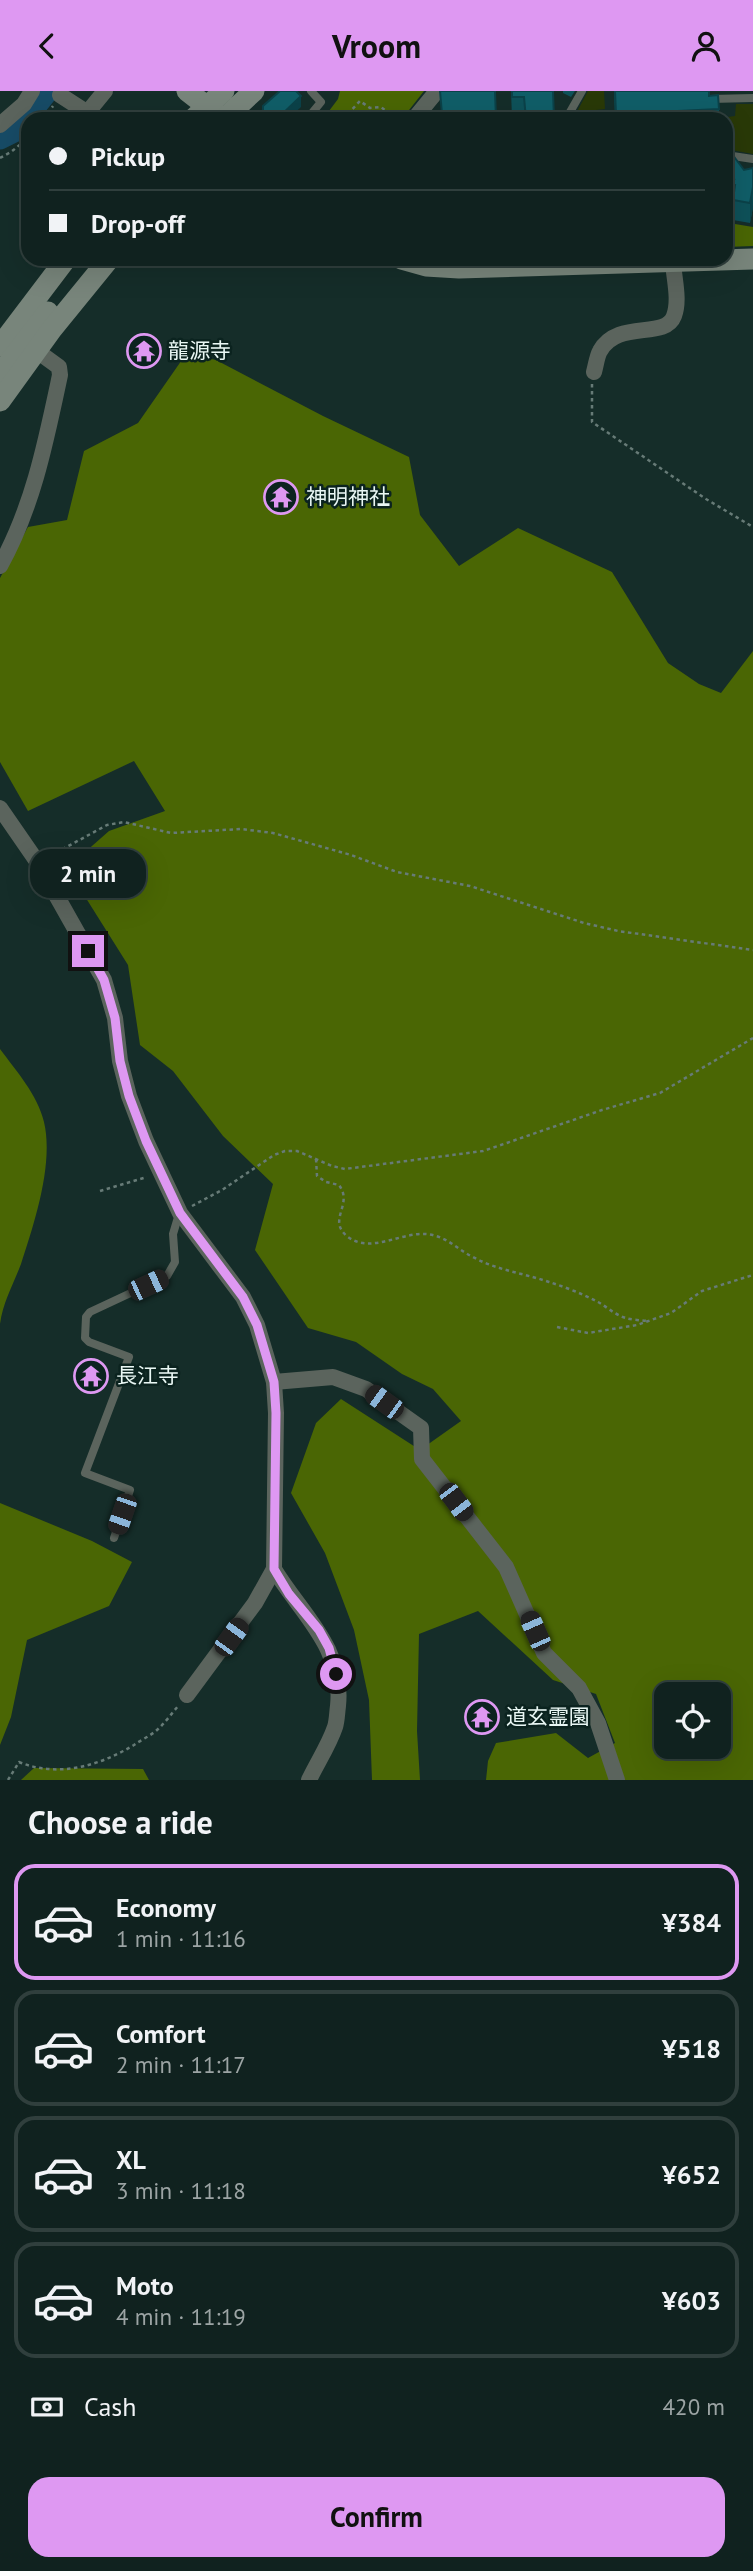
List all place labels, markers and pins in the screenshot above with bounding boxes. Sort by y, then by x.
temple icon: 龍源寺 [125,332,163,370]
place label: 龍源寺 [168,337,231,364]
temple icon: 神明神社 [262,478,300,516]
place label: 神明神社 [306,483,390,510]
temple icon: 長江寺 [72,1357,110,1395]
place label: 長江寺 [116,1362,179,1389]
temple icon: 道玄霊園 [463,1698,501,1736]
place label: 道玄霊園 [506,1703,590,1730]

